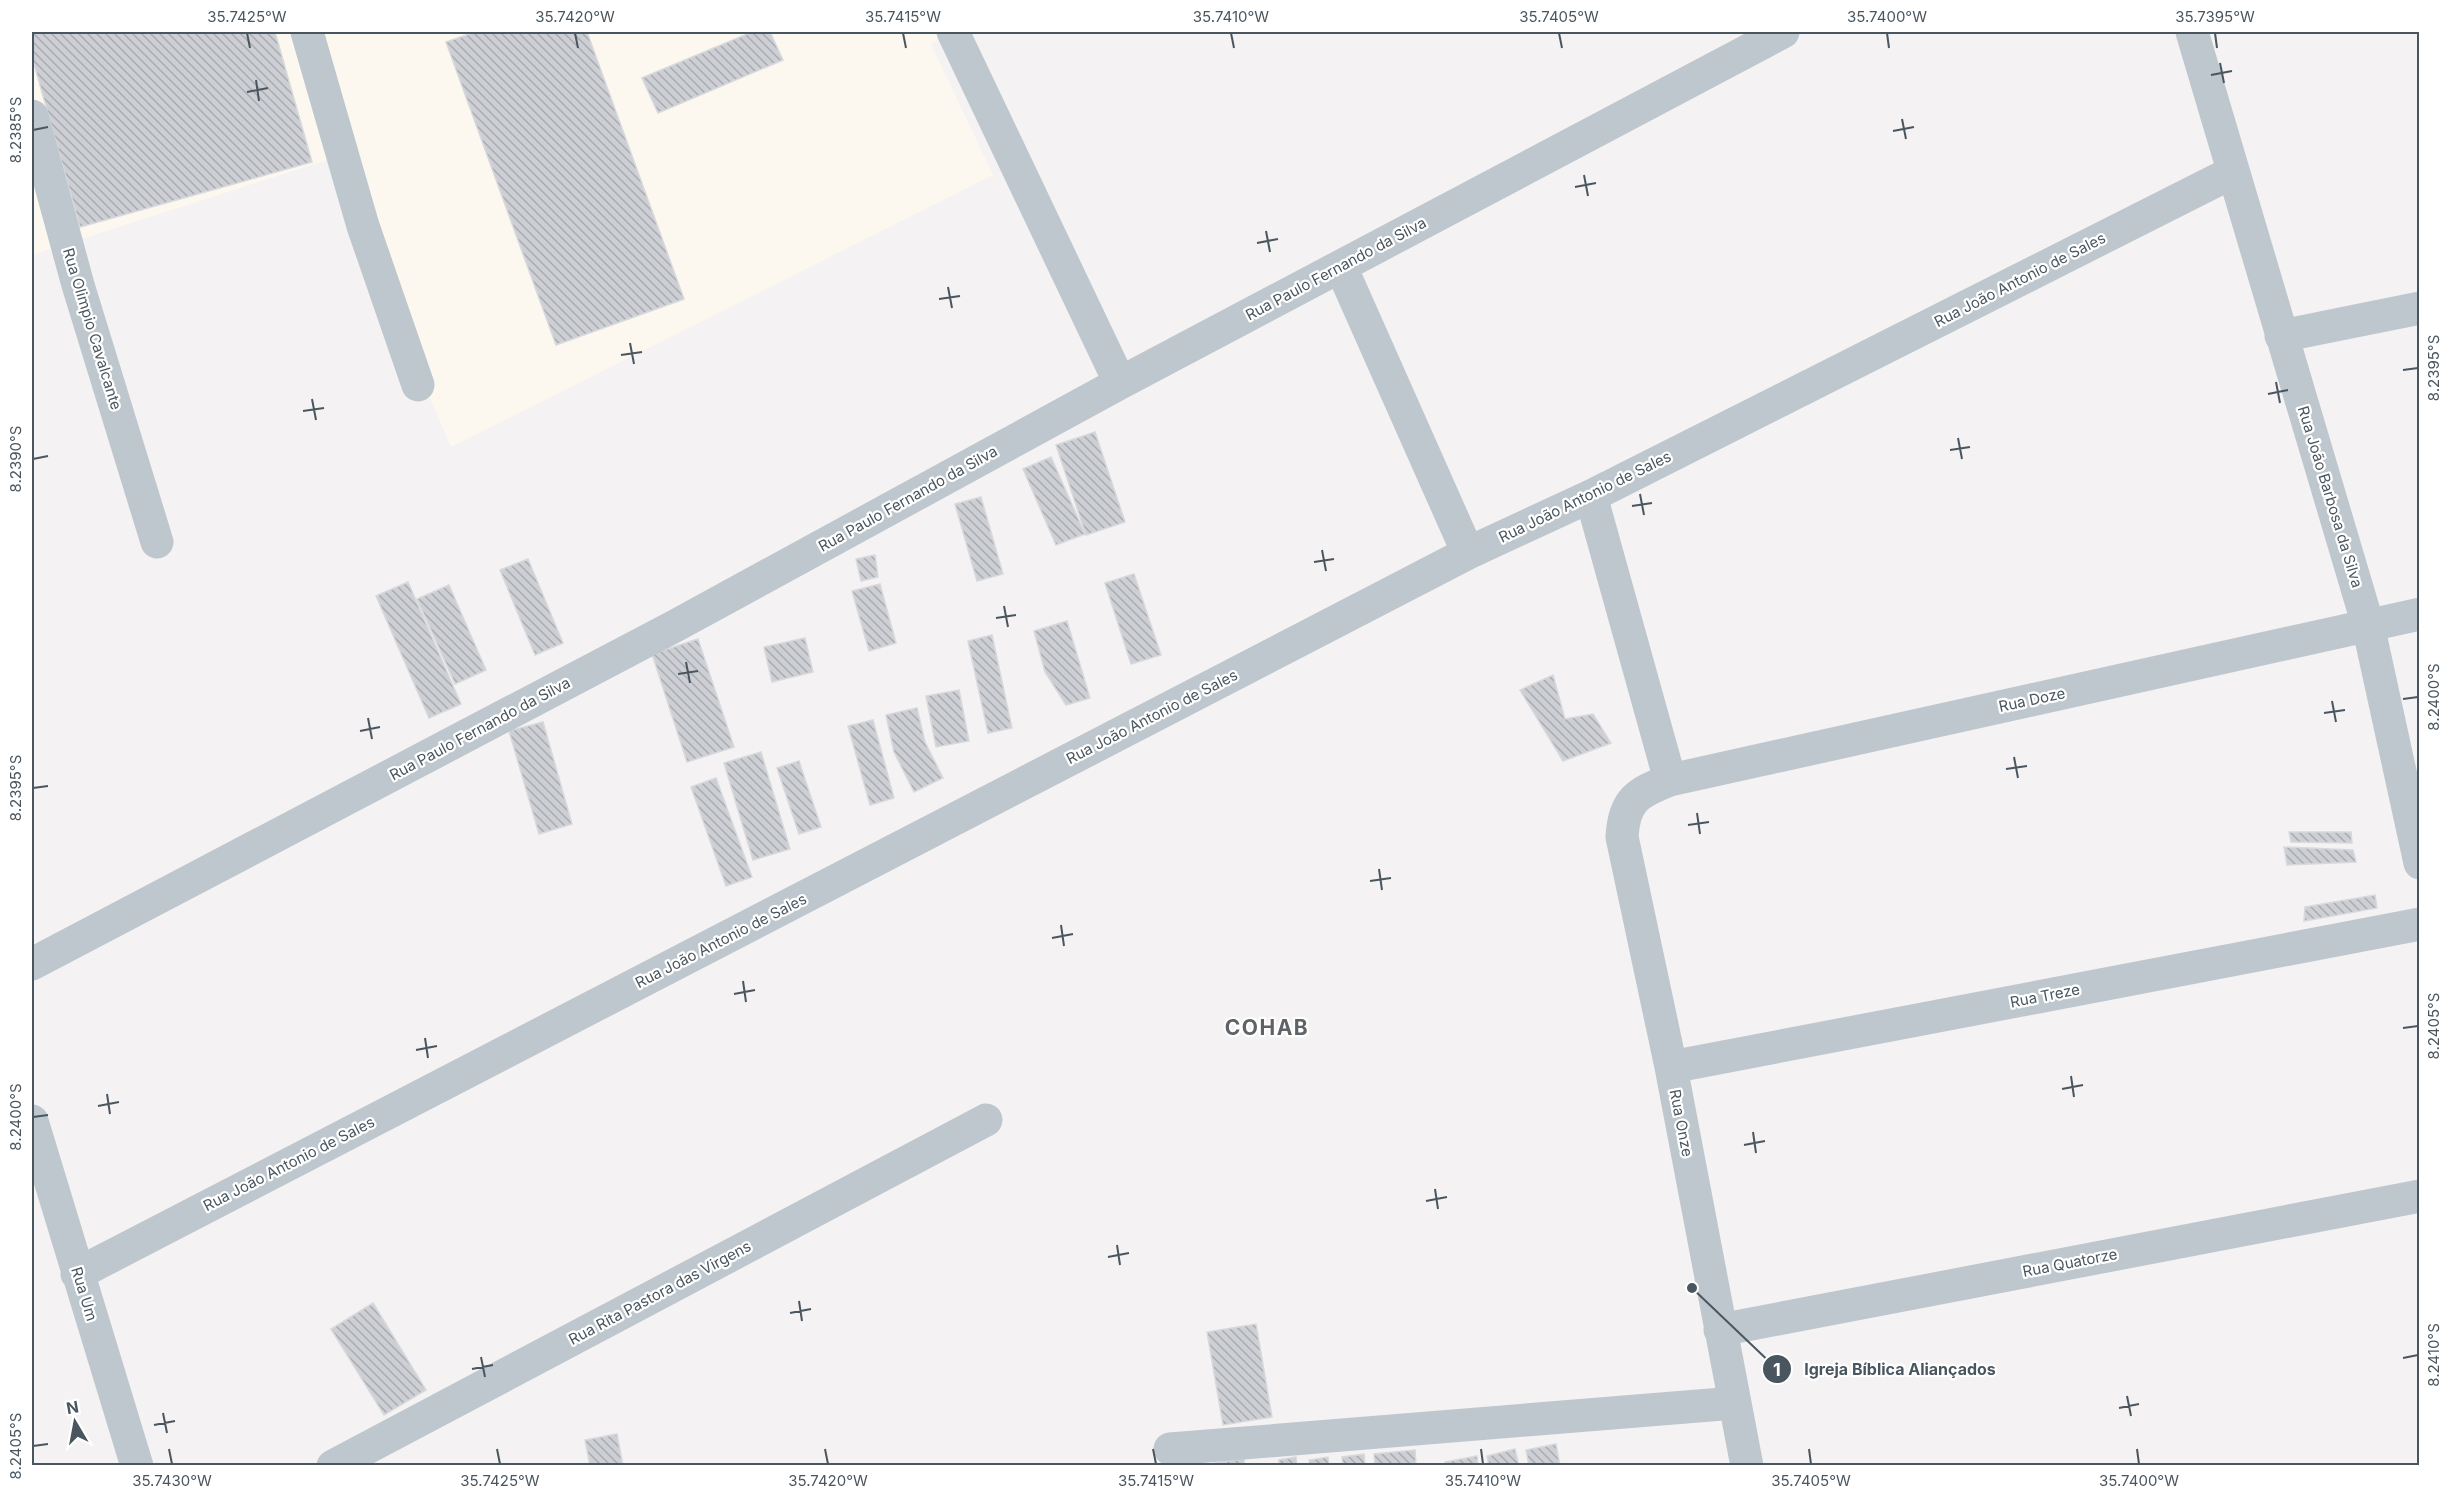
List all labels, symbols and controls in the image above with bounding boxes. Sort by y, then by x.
text: 35.7425°W [207,7,287,26]
text: 35.7420°W [535,7,615,26]
text: 35.7415°W [865,7,941,26]
text: 35.7410°W [1193,7,1269,26]
text: 35.7405°W [1519,7,1599,26]
text: 35.7400°W [1847,7,1927,26]
text: 35.7395°W [2175,7,2255,26]
text: 8.2385°S [6,97,25,163]
street label: Rua Paulo Fernando da Silva [1242,213,1429,324]
street label: Rua João Antonio de Sales [1931,228,2109,331]
street label: Rua Olimpio Cavalcante [59,246,126,412]
text: 8.2395°S [2424,335,2443,401]
street label: Rua João Barbosa da Silva [2294,404,2367,590]
text: 8.2390°S [6,426,25,492]
street label: Rua Paulo Fernando da Silva [815,441,1001,556]
street label: Rua João Antonio de Sales [1495,446,1674,547]
text: 8.2400°S [2424,663,2443,731]
street label: Rua João Antonio de Sales [1063,665,1241,768]
street label: Rua Paulo Fernando da Silva [386,673,573,784]
street label: Rua Doze [1997,683,2067,716]
text: 8.2395°S [6,755,25,821]
street label: Rua João Antonio de Sales [632,889,810,992]
street label: Rua Treze [2008,979,2081,1012]
text: 8.2405°S [2424,993,2443,1059]
district label: COHAB [1225,1015,1309,1040]
text: 8.2400°S [6,1083,25,1151]
street label: Rua Onze [1666,1088,1697,1158]
street label: Rua João Antonio de Sales [200,1112,378,1215]
street label: Rua Rita Pastora das Virgens [565,1236,754,1349]
street label: Rua Quatorze [2021,1244,2119,1281]
street label: Rua Um [67,1265,102,1323]
text: 8.2410°S [2424,1323,2443,1387]
callout: Igreja Bíblica Aliançados [1762,1352,2008,1386]
text: 1 [1773,1359,1781,1380]
text: Igreja Bíblica Aliançados [1804,1359,1996,1379]
north arrow [45,1392,105,1452]
text: N [65,1396,80,1418]
text: 8.2405°S [6,1413,25,1479]
text: 35.7430°W [132,1471,212,1490]
text: 35.7425°W [460,1471,540,1490]
text: 35.7420°W [788,1471,868,1490]
text: 35.7415°W [1118,1471,1194,1490]
text: 35.7410°W [1445,1471,1521,1490]
text: 35.7405°W [1771,1471,1851,1490]
text: 35.7400°W [2099,1471,2179,1490]

